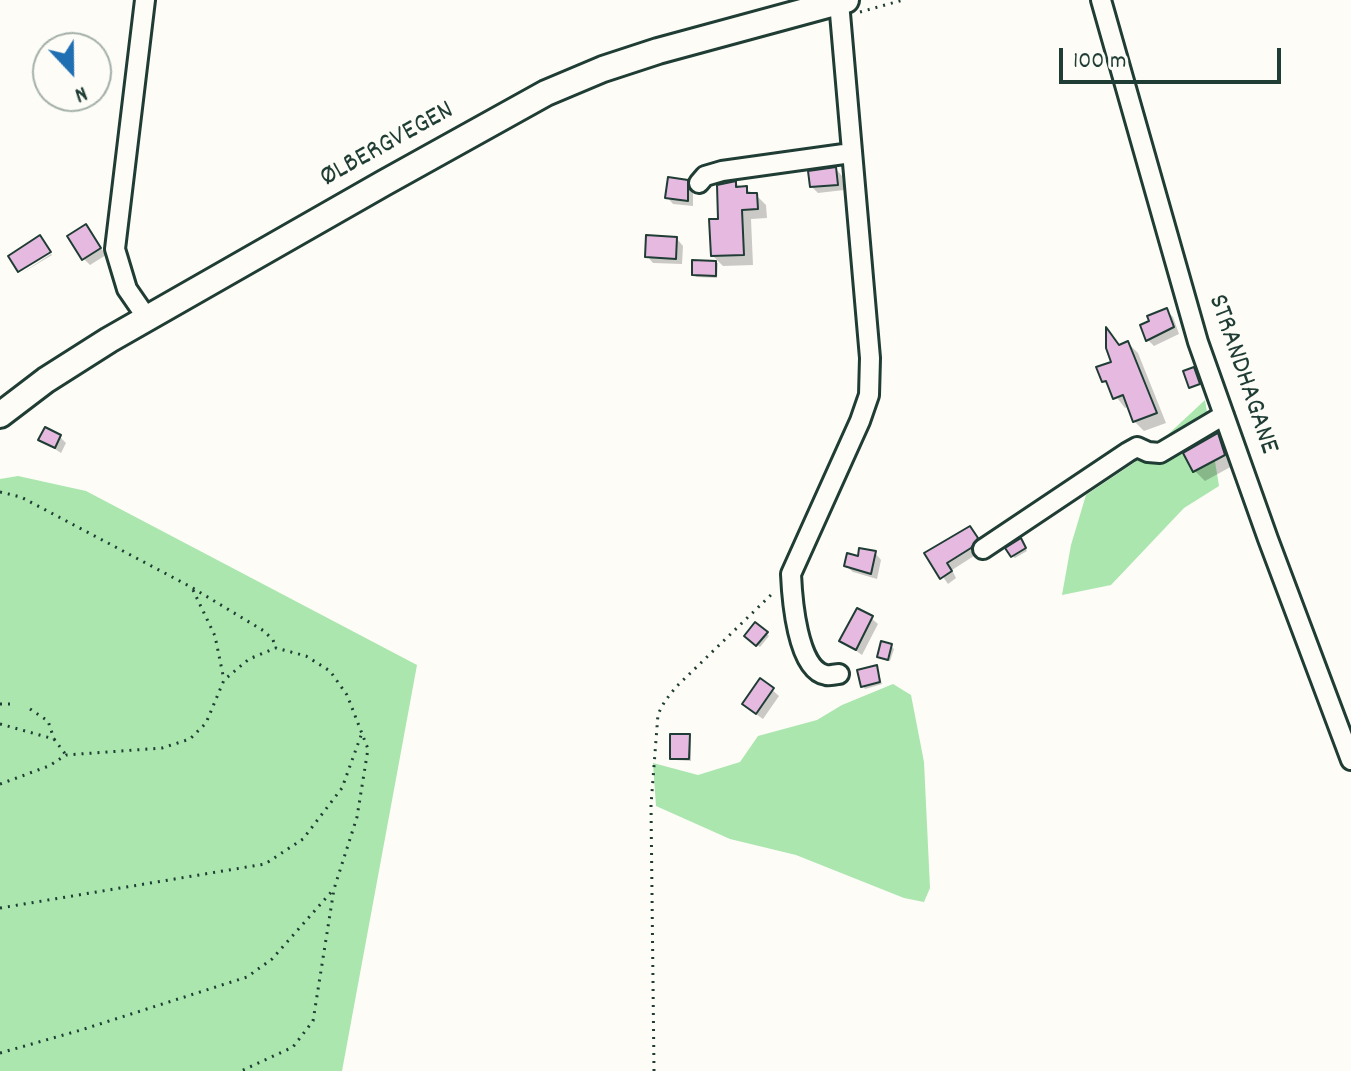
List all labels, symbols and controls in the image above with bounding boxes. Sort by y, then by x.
north arrow [32,32,112,112]
scale bar [1063,32,1285,82]
text: 100 m [1073,45,1126,79]
text: N [70,76,91,109]
street label: ØLBERGVEGEN [315,96,461,196]
street label: STRANDHAGANE [1198,291,1284,459]

